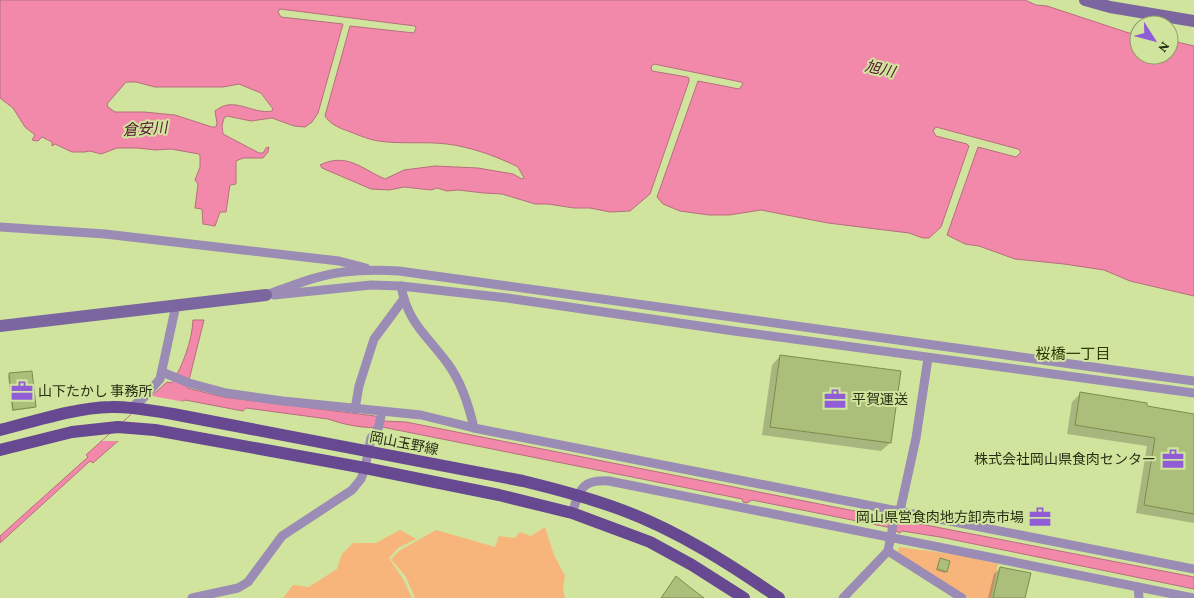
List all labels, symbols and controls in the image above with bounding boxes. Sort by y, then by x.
north arrow [1129,15,1179,65]
text: N [1155,39,1174,57]
water label: 旭川 [864,58,898,81]
water label: 倉安川 [122,119,170,139]
district label: 桜橋一丁目 [1035,346,1111,362]
office icon: 山下たかし 事務所 [9,378,35,404]
place label: 山下たかし 事務所 [38,383,153,399]
office icon: 平賀運送 [822,386,848,412]
place label: 平賀運送 [852,391,908,407]
street label: 岡山玉野線 [368,428,440,458]
office icon: 株式会社岡山県食肉センター [1160,446,1186,472]
place label: 株式会社岡山県食肉センター [974,451,1156,467]
office icon: 岡山県営食肉地方卸売市場 [1027,504,1053,530]
place label: 岡山県営食肉地方卸売市場 [856,509,1024,525]

